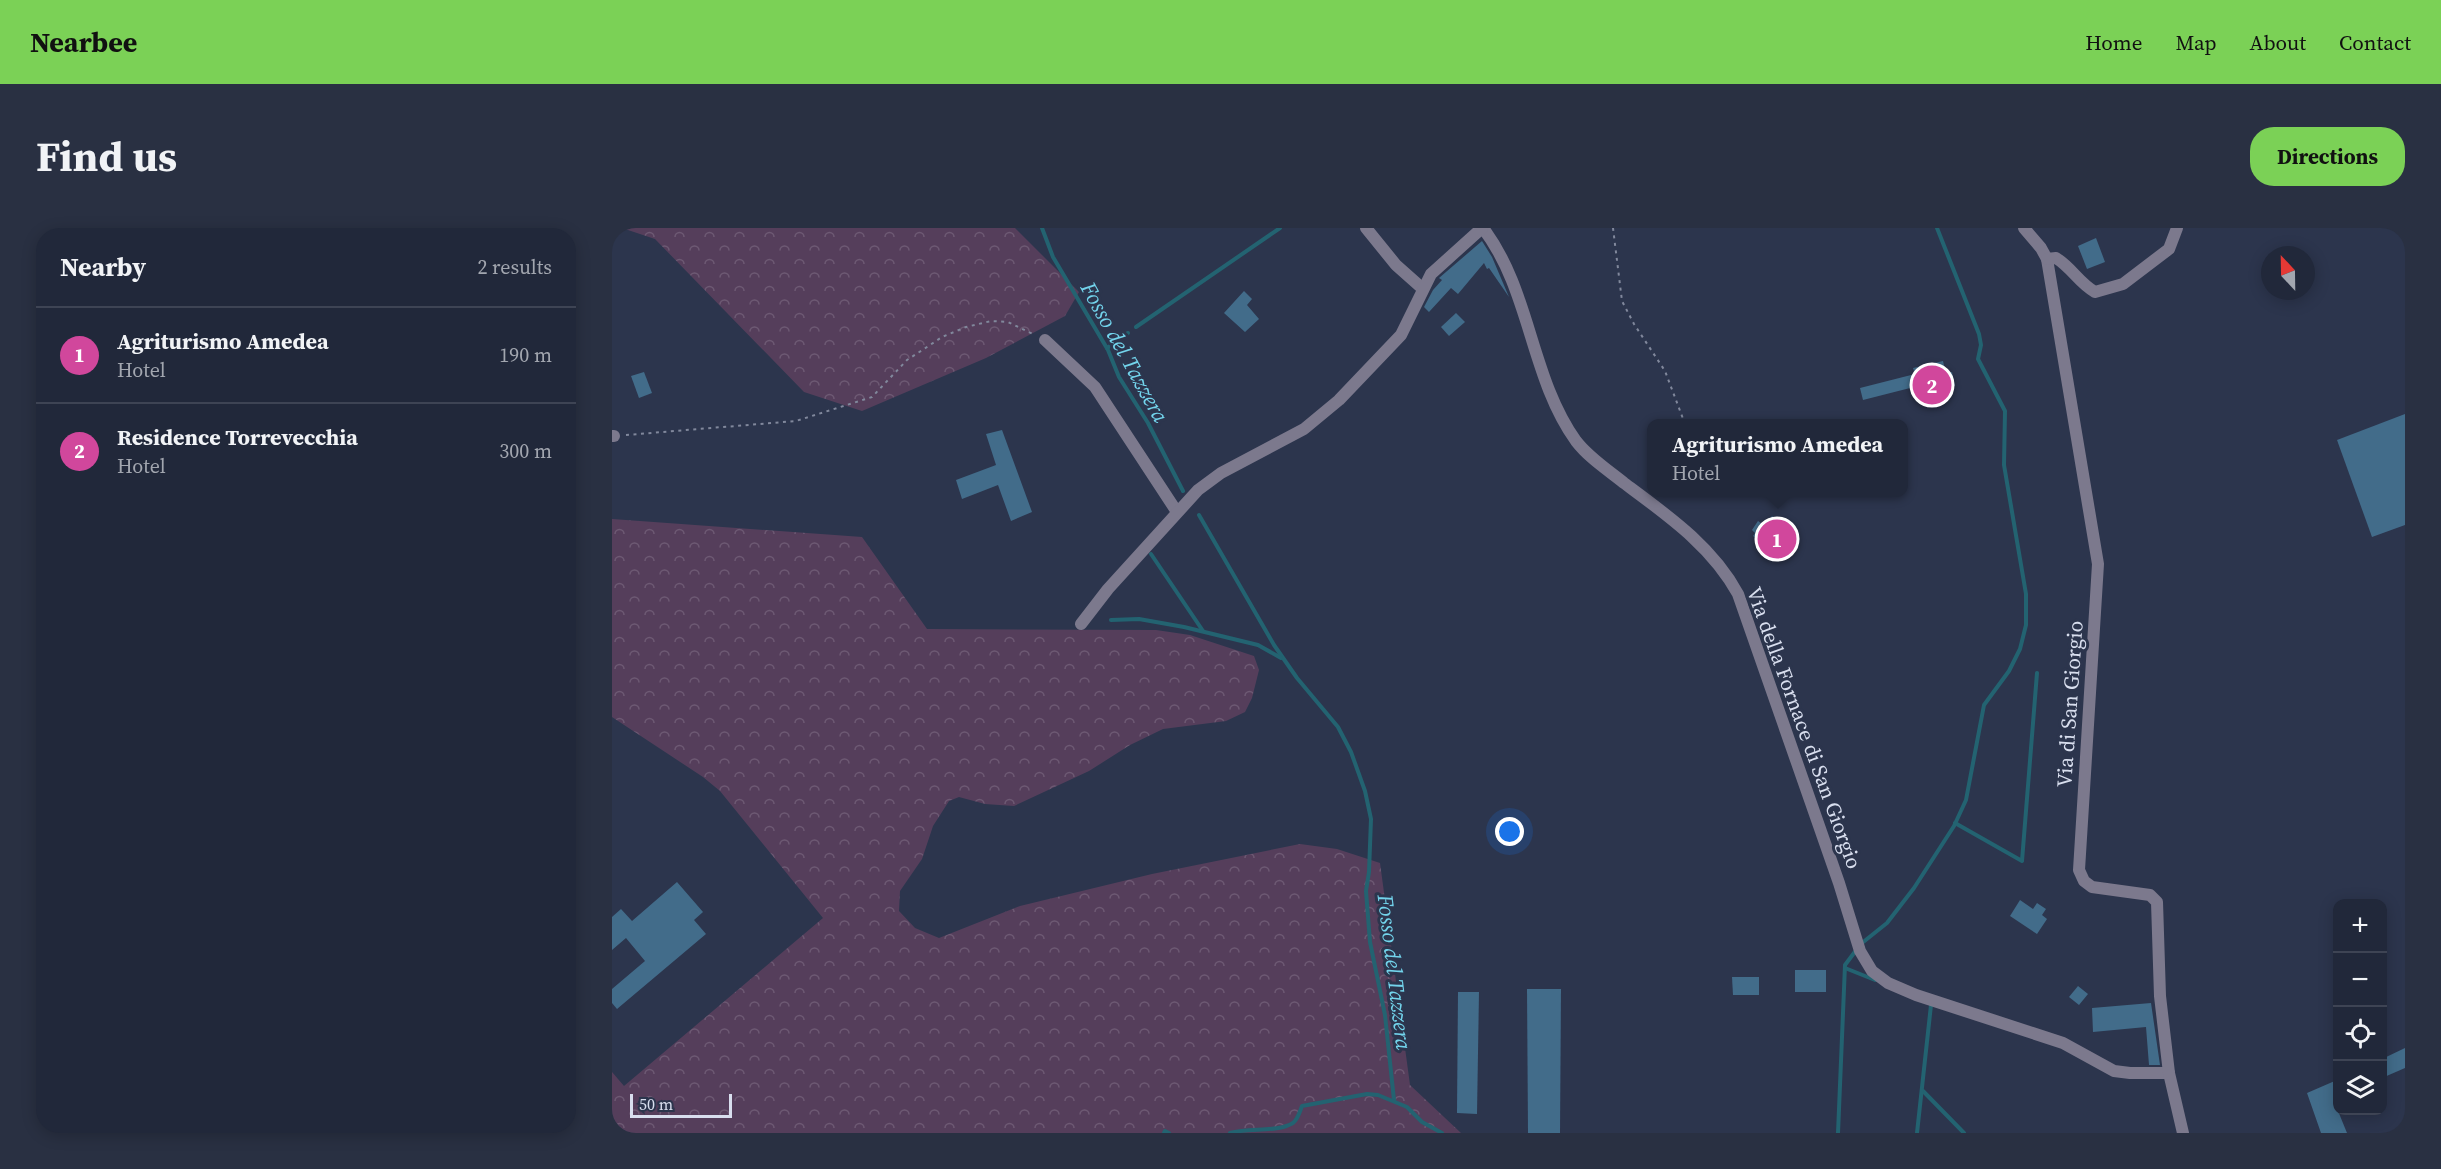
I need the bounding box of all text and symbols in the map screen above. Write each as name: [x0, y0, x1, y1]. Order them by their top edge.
text: Nearbee: [30, 23, 137, 61]
text: Home: [2085, 28, 2143, 57]
text: Map: [2176, 28, 2217, 57]
text: About: [2250, 28, 2306, 57]
text: Contact: [2339, 28, 2411, 57]
text: Find us: [36, 127, 177, 185]
button: Directions: [2250, 127, 2405, 186]
north arrow: [2261, 246, 2315, 300]
text: Nearby: [60, 249, 146, 285]
text: 2 results: [477, 253, 552, 281]
water label: Fosso del Tazzera: [1073, 275, 1176, 428]
text: Agriturismo Amedea: [117, 326, 329, 356]
text: 1: [74, 341, 85, 369]
text: 190 m: [499, 341, 552, 369]
text: Hotel: [117, 356, 166, 384]
pin: 2: [1912, 362, 1952, 408]
popup: [1647, 419, 1908, 497]
text: Residence Torrevecchia: [117, 422, 358, 452]
text: Agriturismo Amedea: [1672, 429, 1883, 459]
text: 2: [74, 437, 85, 465]
text: 300 m: [499, 437, 552, 465]
text: Hotel: [117, 452, 166, 480]
text: Hotel: [1672, 459, 1720, 487]
pin: 1: [1758, 516, 1796, 562]
street label: Via della Fornace di San Giorgio: [1740, 583, 1869, 873]
street label: Via di San Giorgio: [2049, 620, 2090, 788]
your location: [1495, 817, 1524, 846]
water label: Fosso del Tazzera: [1370, 891, 1419, 1052]
map controls: [2333, 899, 2387, 1115]
button: +: [2333, 899, 2387, 953]
button: −: [2333, 953, 2387, 1007]
button: locate: [2333, 1007, 2387, 1061]
button: layers: [2333, 1061, 2387, 1115]
scale bar: [630, 1091, 732, 1118]
text: 50 m: [639, 1093, 673, 1115]

